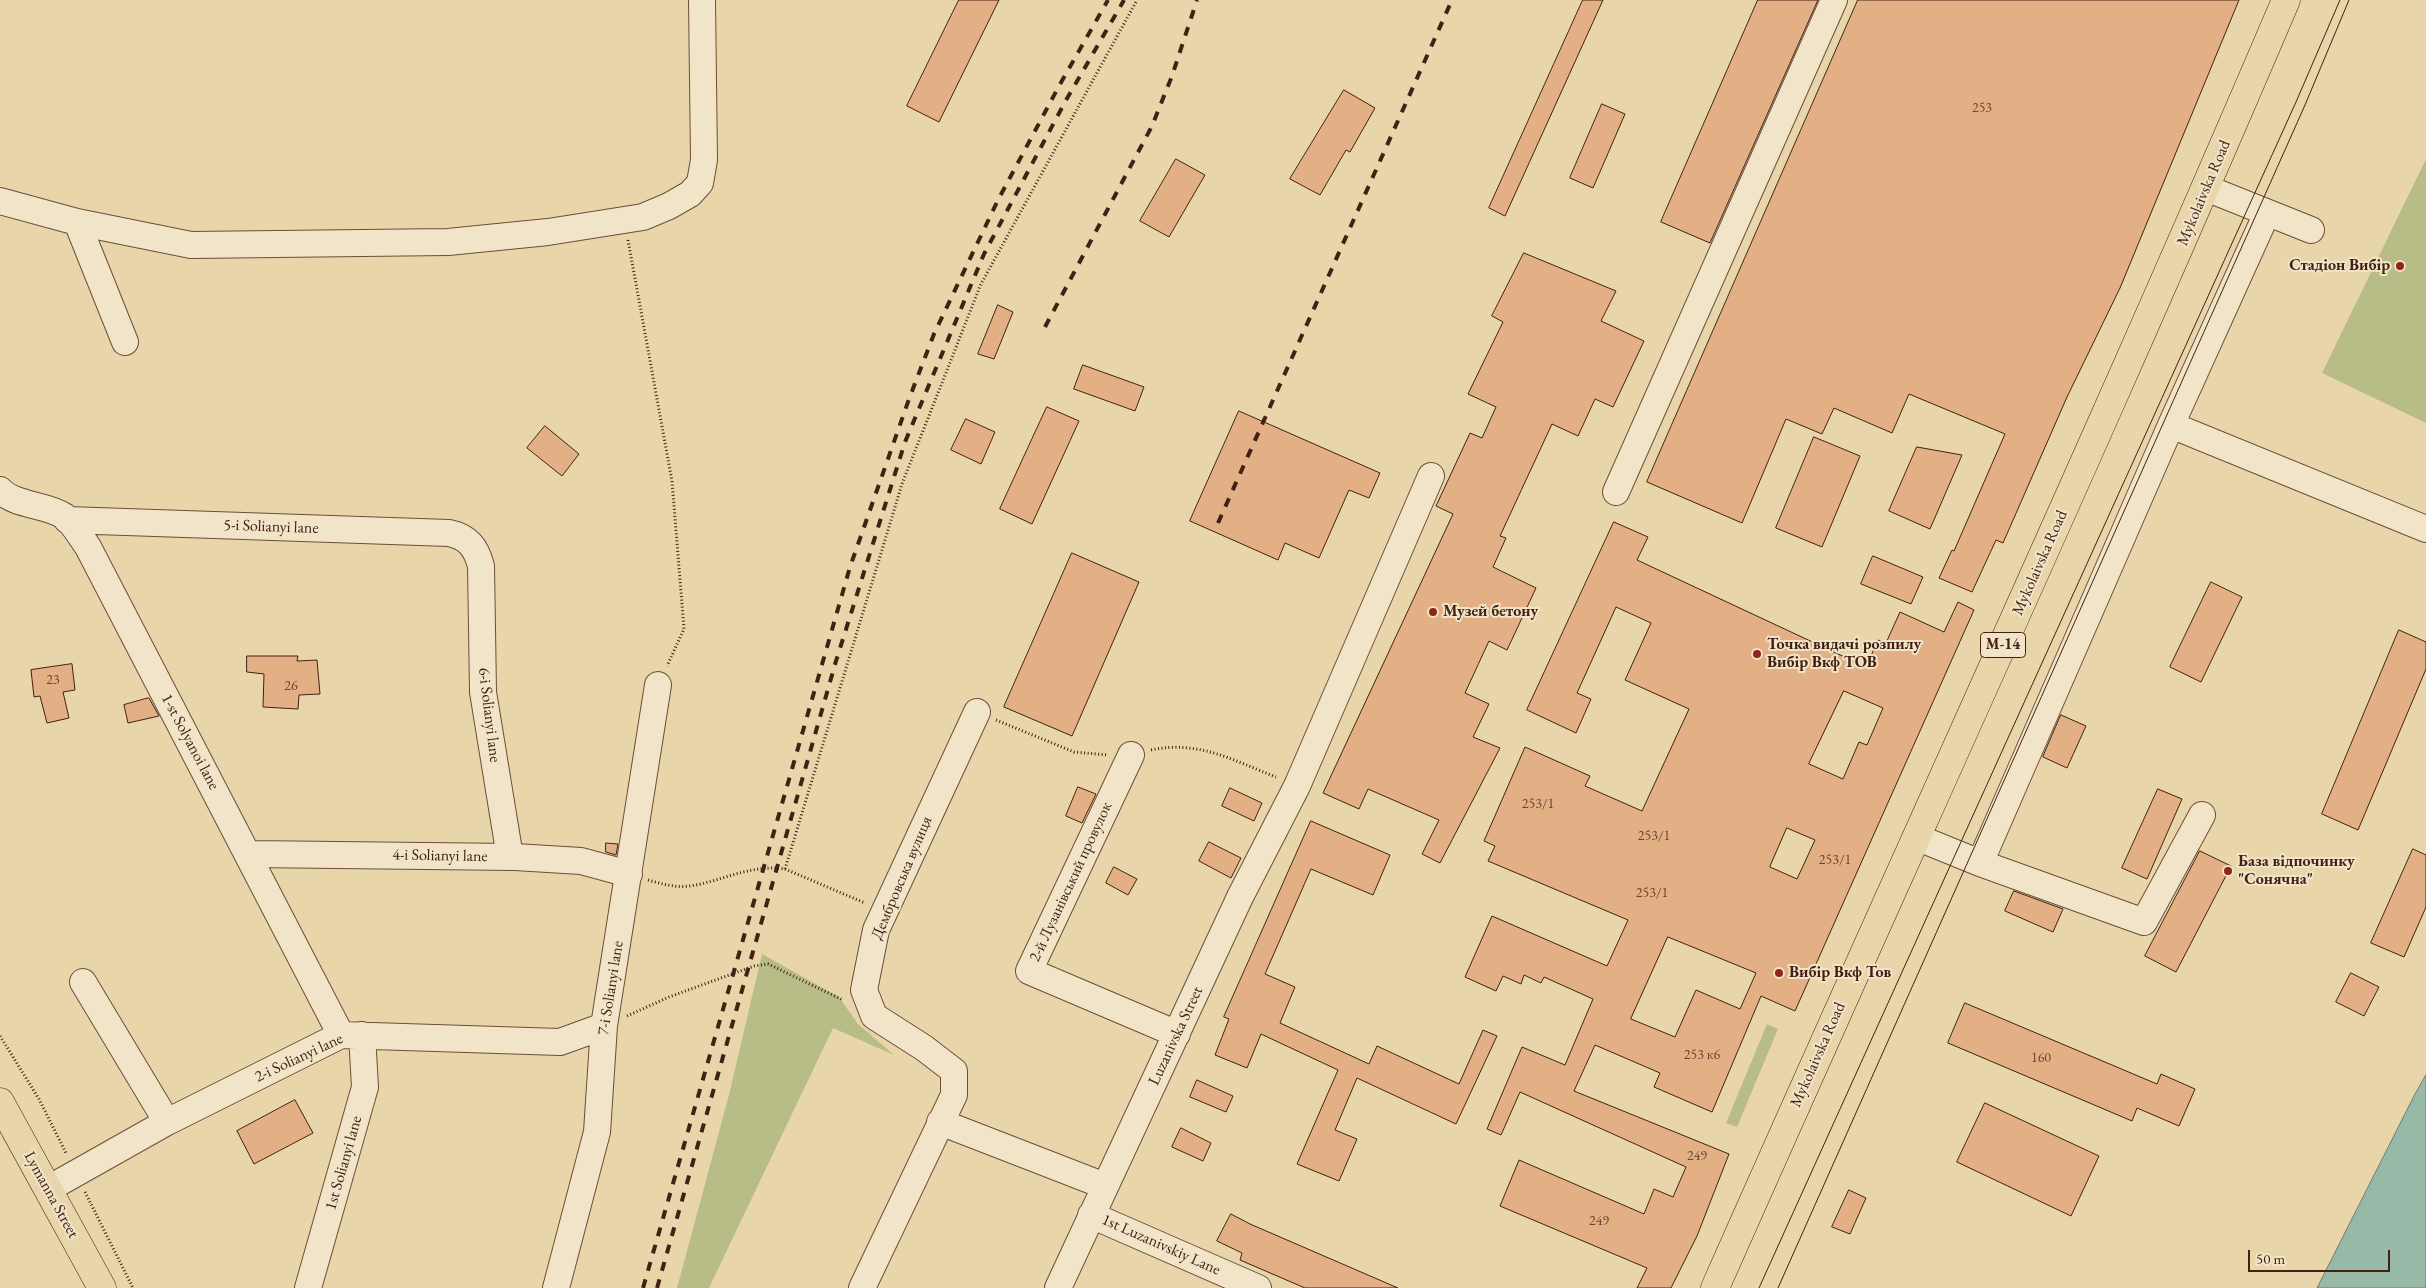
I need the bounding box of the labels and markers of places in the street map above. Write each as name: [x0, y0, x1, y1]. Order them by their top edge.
place label: Стадіон Вибір: [2289, 256, 2390, 276]
marker: Стадіон Вибір: [2394, 260, 2406, 272]
place label: Музей бетону: [1443, 602, 1538, 622]
marker: Музей бетону: [1427, 606, 1439, 618]
place label: Точка видачі розпилу Вибір Вкф ТОВ: [1767, 635, 1921, 673]
marker: Точка видачі розпилу Вибір Вкф ТОВ: [1751, 648, 1763, 660]
place label: База відпочинку "Сонячна": [2238, 852, 2355, 890]
marker: База відпочинку "Сонячна": [2222, 865, 2234, 877]
place label: Вибір Вкф Тов: [1789, 963, 1891, 983]
marker: Вибір Вкф Тов: [1773, 967, 1785, 979]

